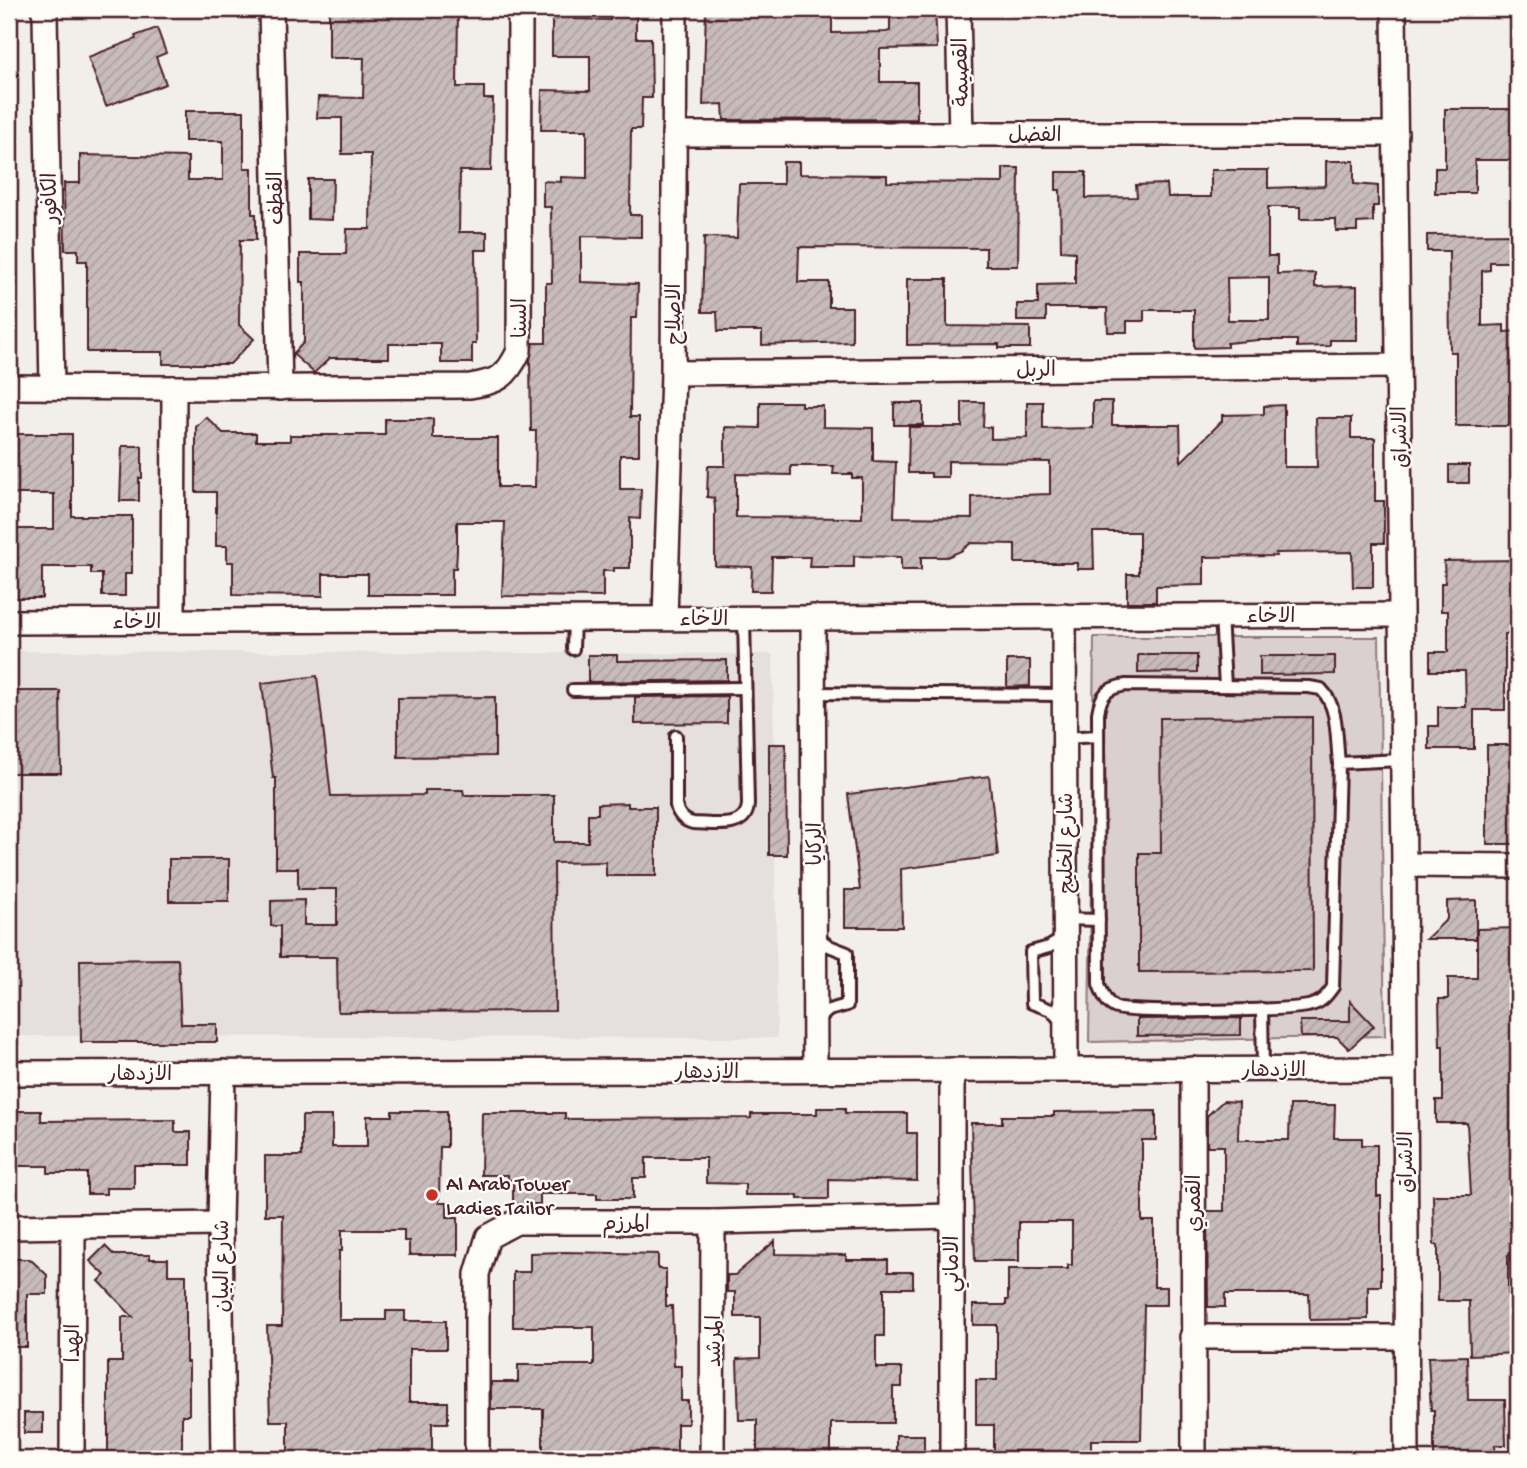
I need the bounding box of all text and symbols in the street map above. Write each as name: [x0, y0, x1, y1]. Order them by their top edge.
street label: القصيمة: [950, 37, 977, 107]
street label: الفضل: [1008, 124, 1062, 150]
street label: القطف: [266, 171, 291, 225]
street label: الكافور: [40, 172, 65, 225]
street label: الاصلاح: [664, 283, 689, 345]
street label: السنا: [510, 298, 535, 338]
street label: الربل: [1016, 359, 1056, 385]
street label: الاشراق: [1389, 406, 1416, 468]
street label: الاخاء: [1246, 606, 1296, 631]
street label: الاخاء: [679, 609, 729, 634]
street label: الاخاء: [112, 612, 162, 637]
street label: شارع الخليج: [1056, 792, 1081, 894]
street label: الركايا: [805, 822, 830, 866]
street label: الازدهار: [1241, 1060, 1306, 1085]
street label: الازدهار: [674, 1062, 739, 1087]
street label: الازدهار: [107, 1064, 172, 1089]
street label: الاشراق: [1396, 1131, 1421, 1193]
place label: Al Arab Tower Ladies Tailor: [446, 1174, 571, 1223]
street label: القمري: [1184, 1174, 1209, 1232]
marker: Al Arab Tower Ladies Tailor: [424, 1187, 440, 1203]
street label: المرزم: [602, 1213, 650, 1238]
street label: شارع البيان: [212, 1219, 237, 1313]
street label: الاماني: [942, 1236, 970, 1292]
street label: المرشد: [704, 1315, 729, 1367]
street label: الهدا: [63, 1324, 88, 1362]

